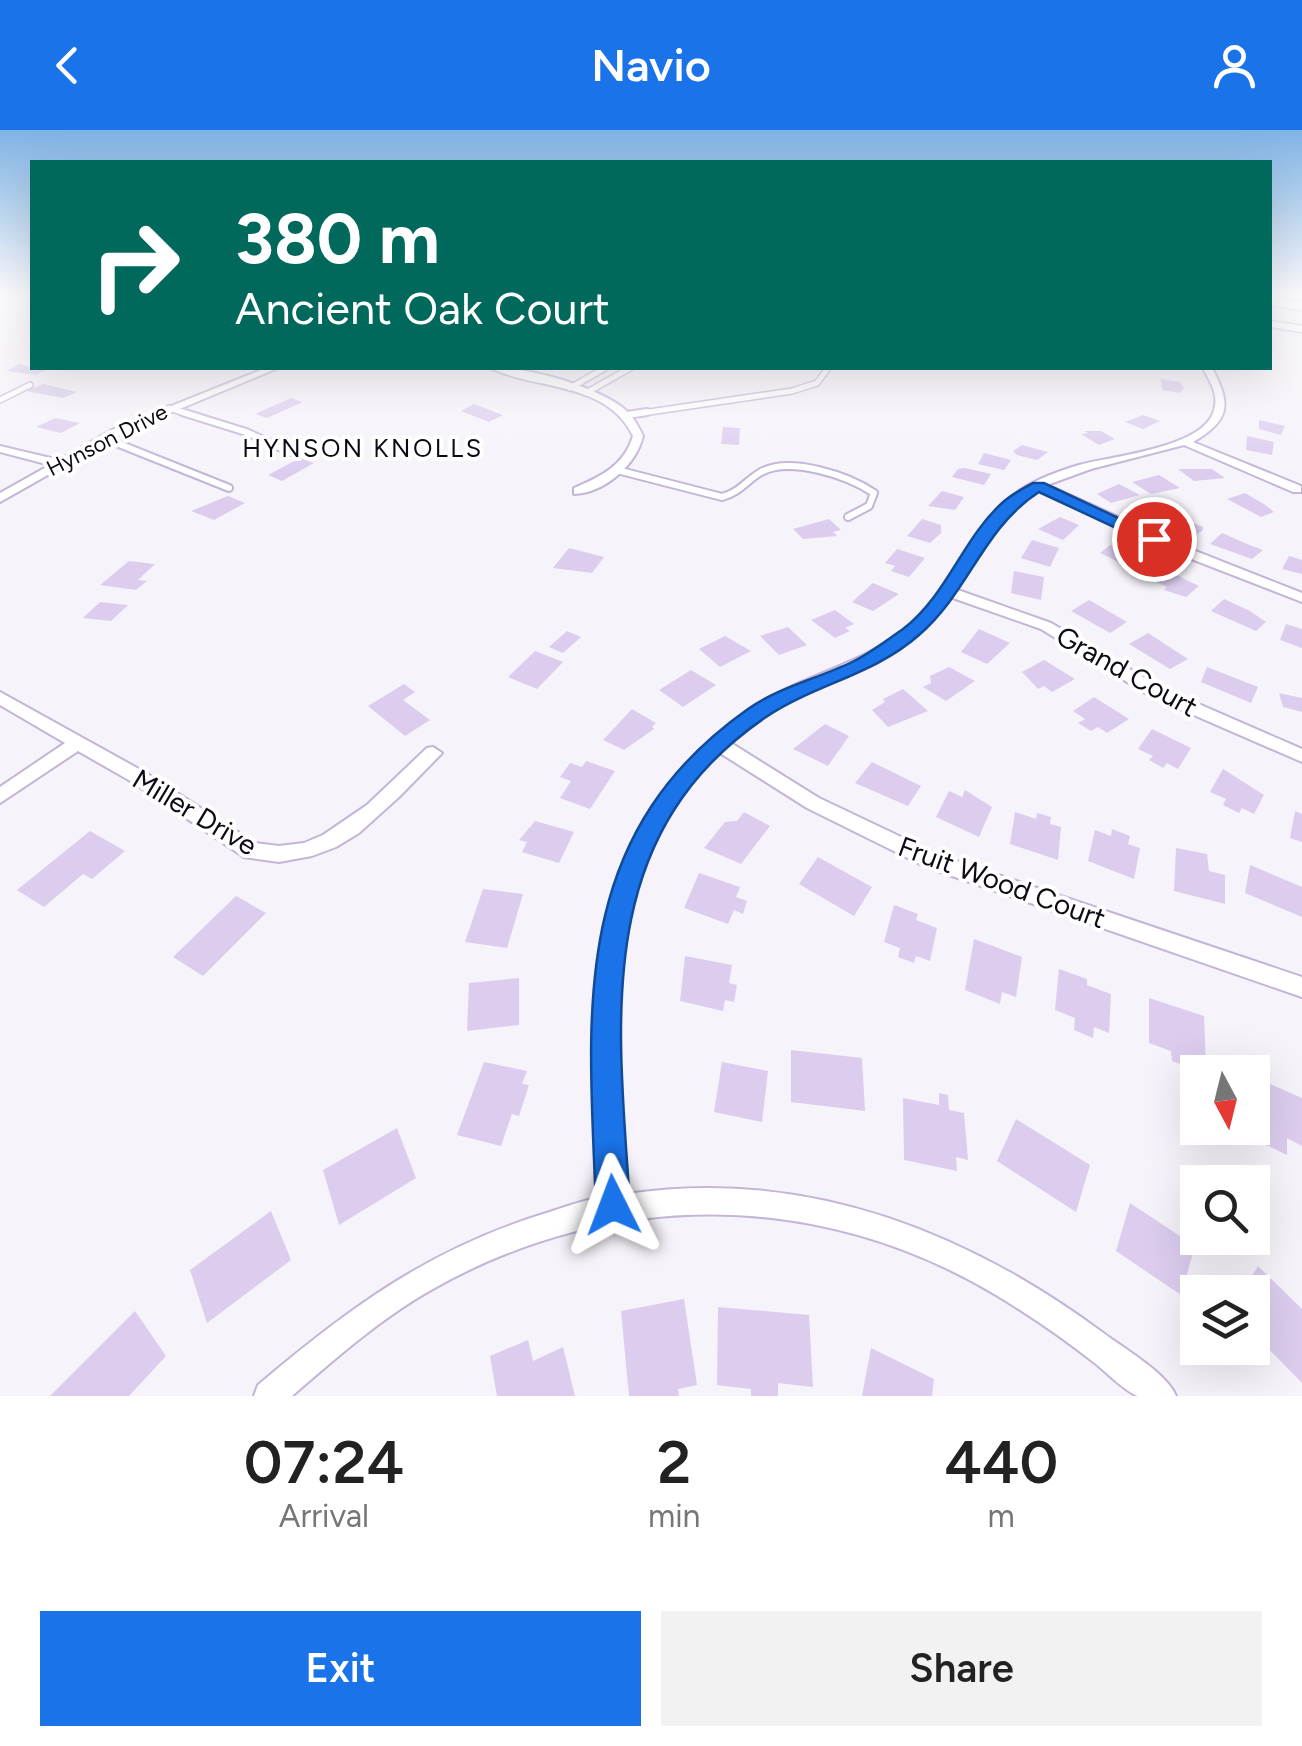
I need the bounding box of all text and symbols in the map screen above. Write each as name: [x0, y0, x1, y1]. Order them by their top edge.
icon: back: [40, 38, 95, 93]
text: Navio: [591, 38, 711, 92]
icon: person: [1207, 38, 1262, 93]
text: 380 m: [235, 196, 440, 281]
icon: right: [70, 200, 200, 330]
text: Ancient Oak Court: [235, 281, 610, 335]
street label: Hynson Drive: [42, 398, 172, 482]
district label: HYNSON KNOLLS: [242, 433, 484, 463]
pin: [1112, 497, 1197, 582]
icon: arrive: [1127, 512, 1182, 567]
street label: Grand Court: [1051, 618, 1203, 724]
street label: Miller Drive: [127, 762, 263, 862]
street label: Fruit Wood Court: [894, 829, 1110, 935]
north arrow: [1180, 1055, 1270, 1145]
map controls: [1180, 1055, 1270, 1365]
position arrow: [561, 1153, 665, 1257]
button: search: [1180, 1165, 1270, 1255]
button: layers: [1180, 1275, 1270, 1365]
text: 07:24: [244, 1426, 404, 1498]
text: 2: [657, 1426, 691, 1498]
text: 440: [944, 1426, 1058, 1498]
text: Arrival: [279, 1497, 369, 1535]
text: min: [648, 1497, 700, 1535]
text: m: [988, 1497, 1015, 1535]
button: Exit: [40, 1611, 641, 1726]
button: Share: [661, 1611, 1262, 1726]

